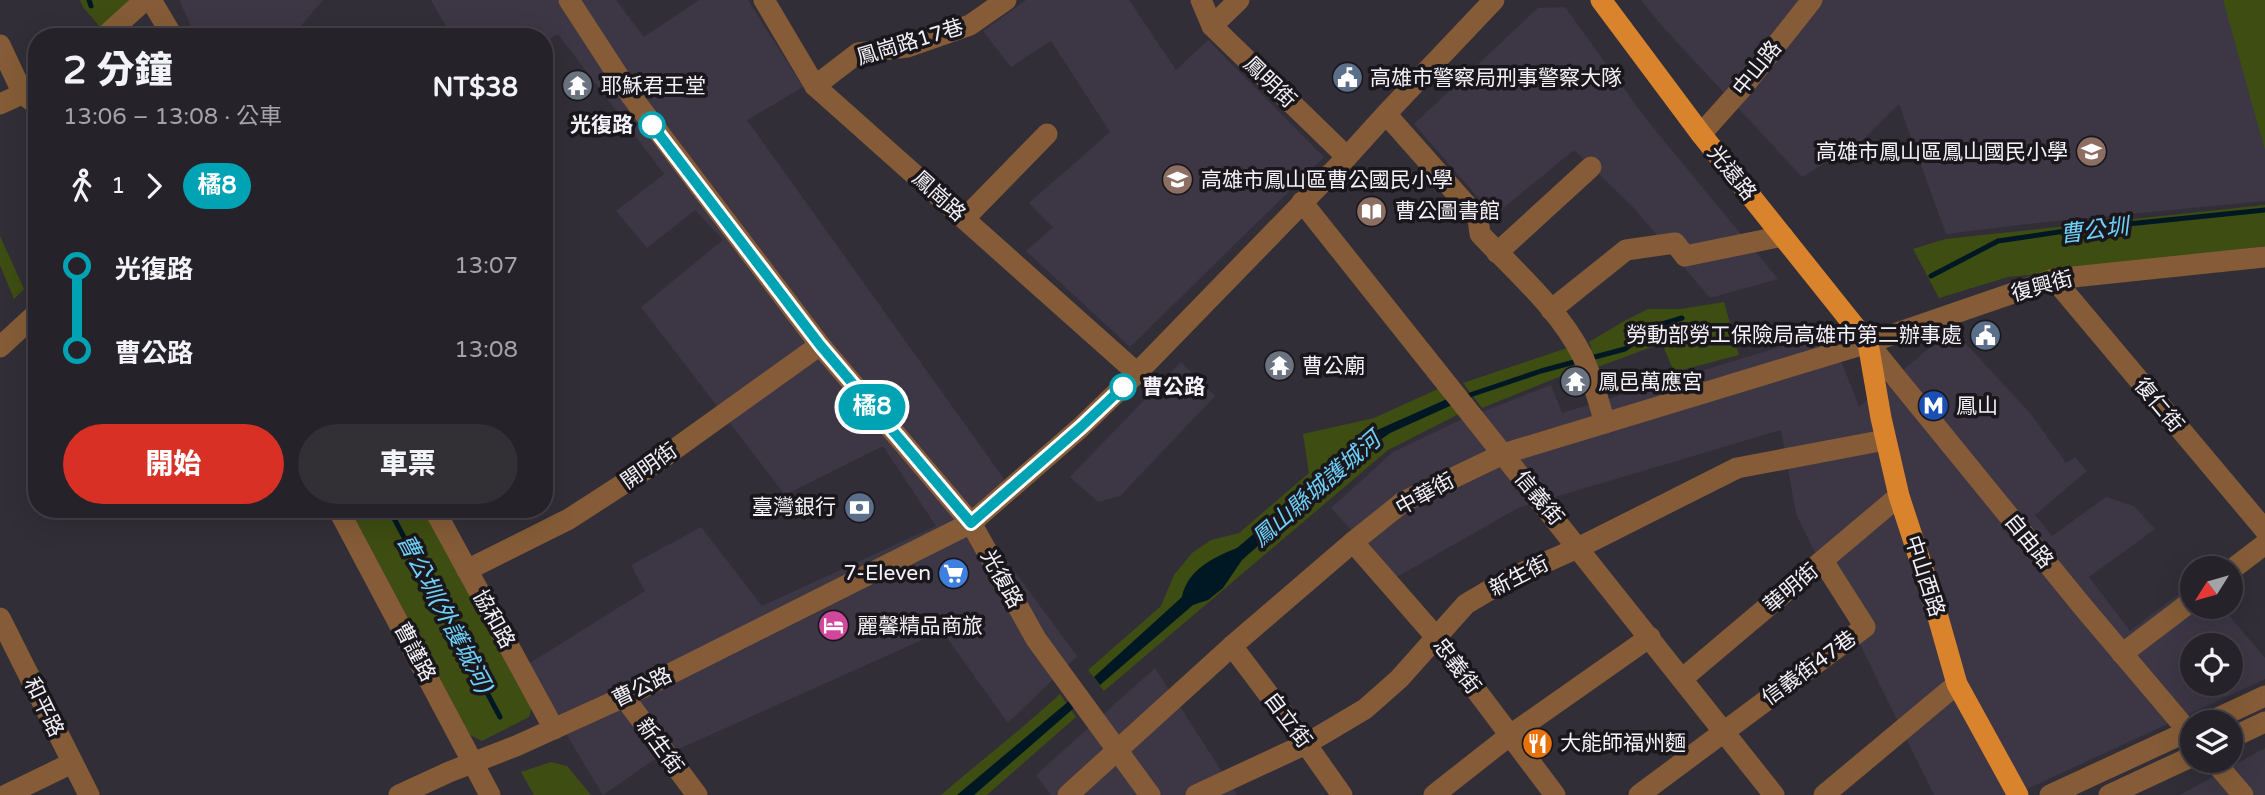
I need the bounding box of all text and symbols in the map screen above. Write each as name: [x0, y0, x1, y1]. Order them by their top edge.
street label: 鳳崗路17巷: [854, 14, 967, 71]
street label: 中山路: [1728, 36, 1787, 101]
text: 2 分鐘: [63, 48, 173, 94]
street label: 鳳明街: [1238, 51, 1301, 113]
public building icon: 高雄市警察局刑事警察大隊: [1330, 61, 1364, 95]
place label: 高雄市警察局刑事警察大隊: [1370, 66, 1622, 91]
temple icon: 耶穌君王堂: [561, 69, 595, 103]
text: NT$38: [433, 72, 518, 103]
place label: 耶穌君王堂: [601, 74, 706, 99]
text: 13:06 – 13:08 · 公車: [63, 103, 282, 131]
marker: 光復路: [639, 112, 665, 138]
place label: 光復路: [570, 113, 633, 138]
school or university icon: 高雄市鳳山區鳳山國民小學: [2074, 135, 2108, 169]
place label: 高雄市鳳山區鳳山國民小學: [1816, 140, 2068, 165]
street label: 光遠路: [1702, 141, 1761, 206]
school or university icon: 高雄市鳳山區曹公國民小學: [1161, 163, 1195, 197]
street label: 鳳崗路: [907, 166, 970, 227]
icon: walk: [63, 167, 101, 205]
icon: forward: [135, 167, 173, 205]
place label: 高雄市鳳山區曹公國民小學: [1201, 168, 1453, 193]
text: 橘8: [197, 171, 237, 200]
text: 1: [111, 172, 125, 200]
library icon: 曹公圖書館: [1355, 194, 1389, 228]
place label: 曹公圖書館: [1395, 199, 1500, 224]
water label: 曹公圳: [2058, 213, 2133, 249]
text: 13:07: [454, 252, 518, 280]
text: 光復路: [115, 254, 193, 285]
street label: 復興街: [2008, 266, 2076, 307]
public building icon: 勞動部勞工保險局高雄市第二辦事處: [1968, 318, 2002, 352]
place label: 勞動部勞工保險局高雄市第二辦事處: [1626, 323, 1962, 348]
text: 13:08: [454, 336, 518, 364]
text: 曹公路: [115, 338, 193, 369]
temple icon: 曹公廟: [1262, 349, 1296, 383]
place label: 曹公廟: [1302, 354, 1365, 379]
temple icon: 鳳邑萬應宮: [1558, 365, 1592, 399]
place label: 鳳邑萬應宮: [1598, 370, 1703, 395]
street label: 復仁街: [2129, 373, 2188, 437]
marker: 曹公路: [1110, 374, 1136, 400]
place label: 曹公路: [1142, 375, 1205, 400]
line badge: 橘8: [840, 384, 903, 430]
metro station icon: 鳳山: [1916, 389, 1950, 423]
text: 橘8: [852, 392, 892, 421]
place label: 鳳山: [1956, 394, 1998, 419]
button: 開始: [63, 424, 284, 504]
button: 車票: [298, 424, 518, 504]
water label: 鳳山縣城護城河: [1247, 424, 1390, 553]
street label: 開明街: [616, 438, 682, 495]
street label: 信義街: [1509, 466, 1568, 530]
street label: 中華街: [1392, 468, 1459, 521]
bank icon: 臺灣銀行: [842, 490, 876, 524]
place label: 臺灣銀行: [752, 495, 836, 520]
street label: 自由路: [1999, 509, 2058, 574]
water label: 曹公圳(外護城河): [391, 529, 498, 699]
street label: 中山西路: [1900, 532, 1949, 620]
street label: 光復路: [975, 546, 1028, 613]
street label: 新生街: [1485, 551, 1553, 602]
supermarket icon: 7-Eleven: [937, 556, 971, 590]
north arrow: [2180, 556, 2244, 620]
map controls: [2180, 556, 2243, 773]
street label: 華明街: [1759, 559, 1823, 618]
place label: 7-Eleven: [844, 561, 931, 586]
street label: 協和路: [467, 586, 520, 653]
hotel icon: 麗馨精品商旅: [817, 609, 851, 643]
place label: 麗馨精品商旅: [857, 614, 983, 639]
street label: 曹謹路: [389, 619, 440, 686]
street label: 信義街47巷: [1757, 626, 1861, 711]
button: locate: [2180, 633, 2243, 696]
street label: 忠義街: [1428, 634, 1486, 699]
street label: 曹公路: [608, 662, 676, 712]
street label: 和平路: [19, 673, 69, 741]
street label: 自立街: [1259, 688, 1317, 753]
button: layers: [2180, 710, 2243, 773]
street label: 新生街: [631, 713, 688, 779]
restaurant icon: 大能師福州麵: [1520, 726, 1554, 760]
place label: 大能師福州麵: [1560, 731, 1686, 756]

